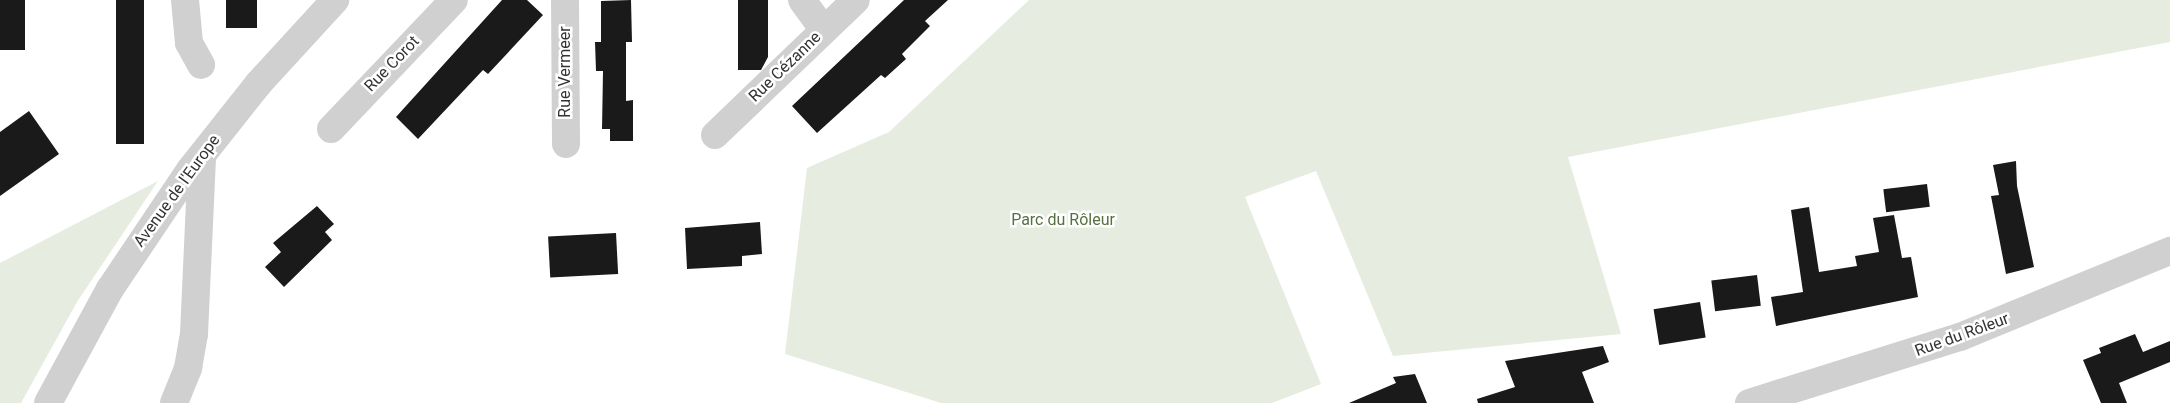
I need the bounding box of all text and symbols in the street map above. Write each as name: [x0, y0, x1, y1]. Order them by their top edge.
street label: Rue Vermeer: [555, 26, 575, 118]
street label: Rue Cézanne: [745, 28, 825, 106]
street label: Rue Corot: [361, 32, 423, 96]
street label: Avenue de l'Europe: [130, 131, 224, 251]
park label: Parc du Rôleur: [1011, 210, 1115, 230]
street label: Rue du Rôleur: [1912, 309, 2012, 361]

